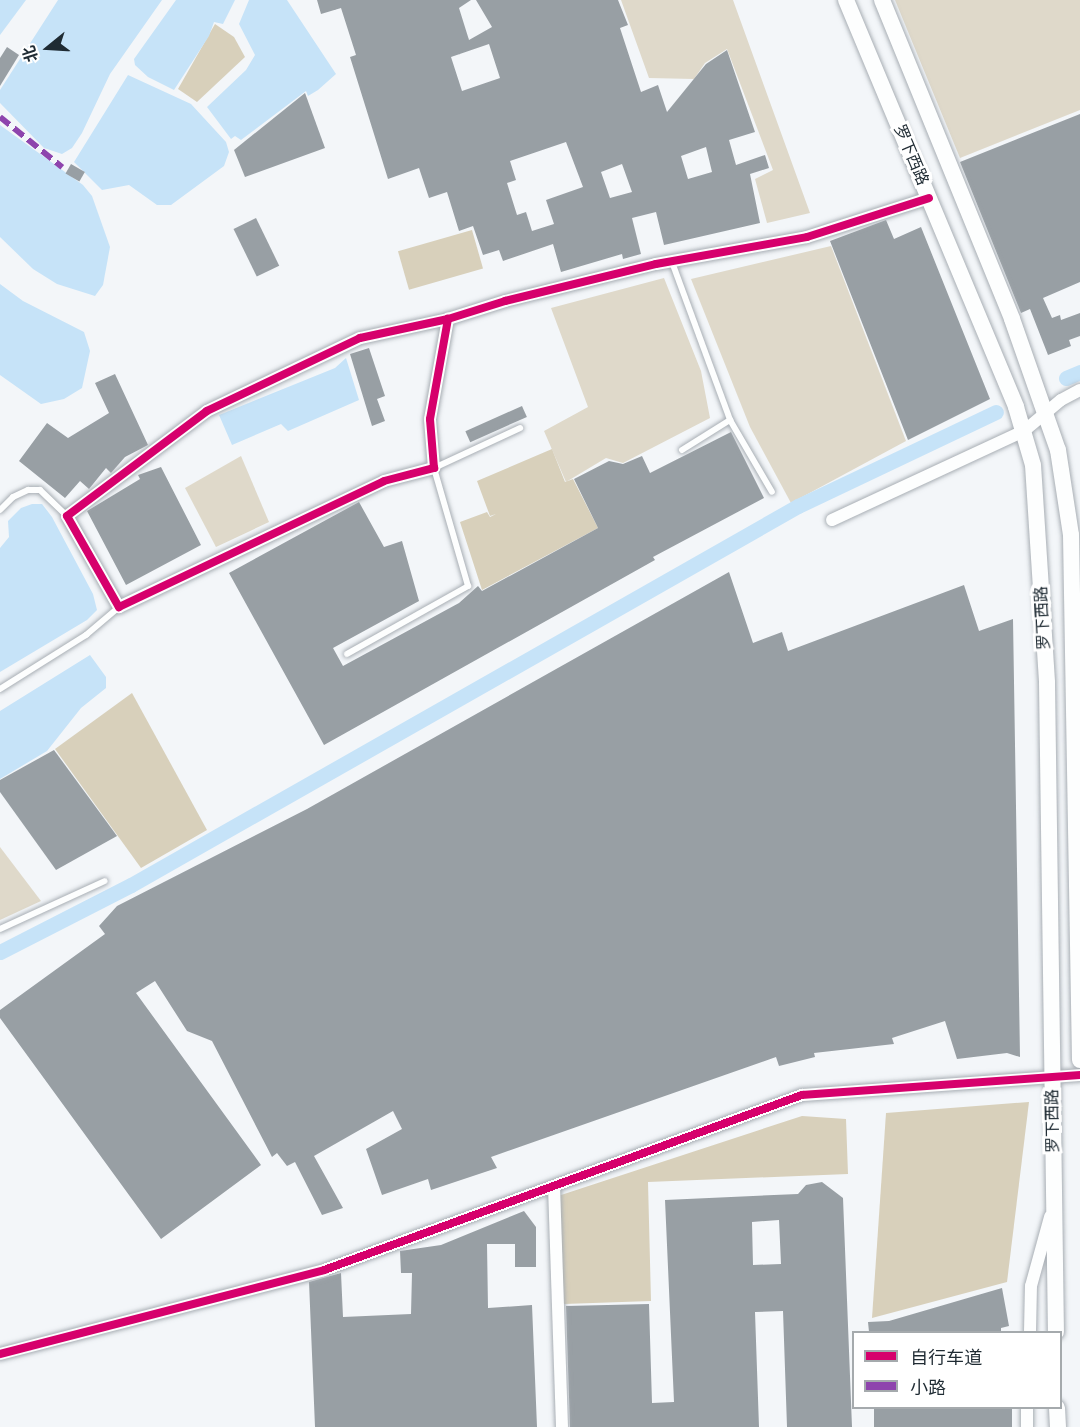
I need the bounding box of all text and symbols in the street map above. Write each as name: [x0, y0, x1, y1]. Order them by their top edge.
north arrow: [18, 18, 78, 78]
text: 北: [19, 43, 42, 64]
street label: 罗下西路: [890, 122, 932, 188]
street label: 罗下西路: [1032, 586, 1054, 650]
street label: 罗下西路: [1043, 1089, 1063, 1153]
legend: [852, 1331, 1062, 1409]
text: 自行车道: [910, 1347, 982, 1368]
text: 小路: [910, 1377, 946, 1398]

